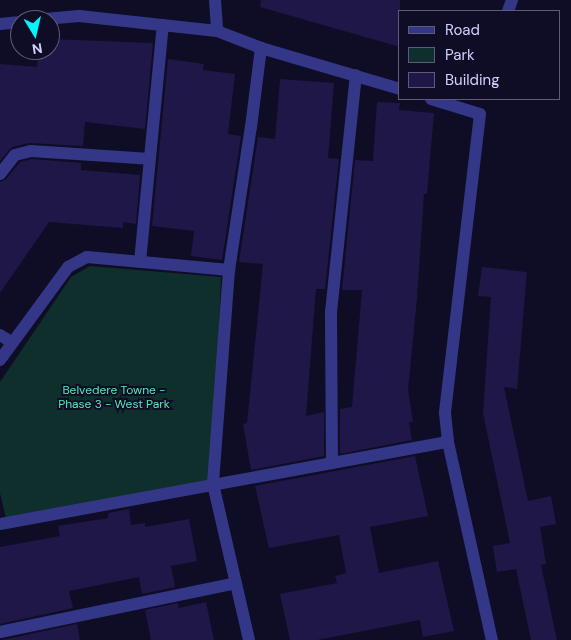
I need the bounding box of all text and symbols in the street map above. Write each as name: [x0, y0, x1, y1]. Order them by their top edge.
north arrow: [10, 10, 60, 60]
legend: [398, 10, 561, 100]
text: Road: [445, 20, 480, 40]
text: N: [31, 39, 44, 59]
text: Park: [445, 45, 475, 65]
text: Building: [445, 70, 500, 90]
park label: Belvedere Towne - Phase 3 - West Park: [58, 384, 170, 412]

